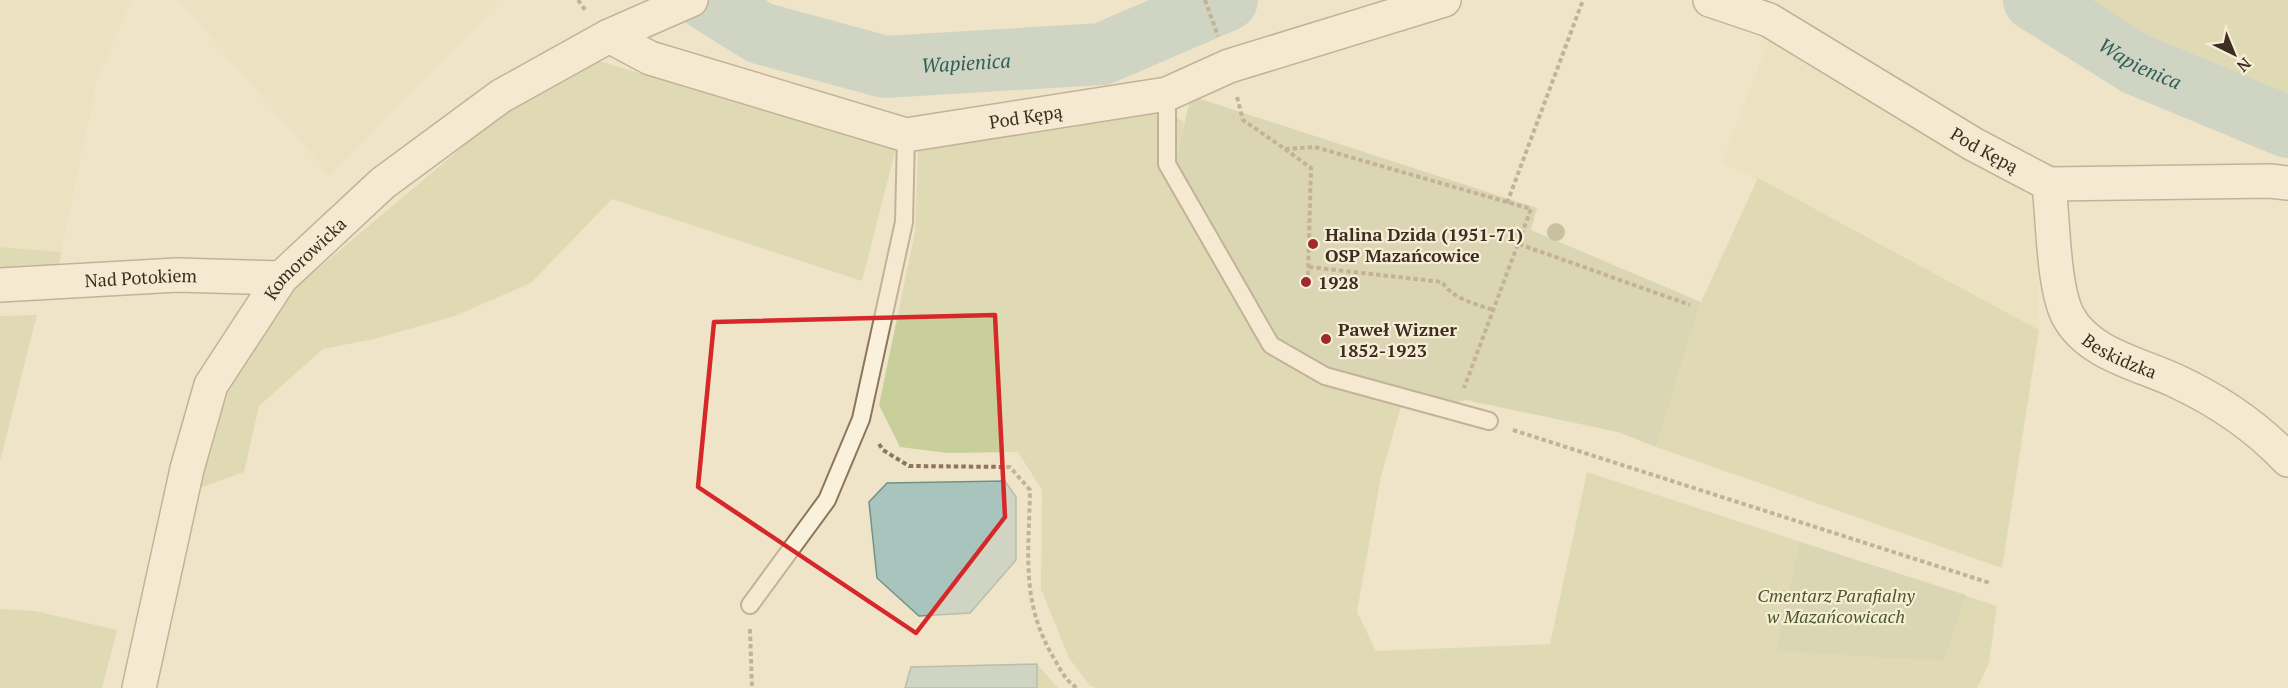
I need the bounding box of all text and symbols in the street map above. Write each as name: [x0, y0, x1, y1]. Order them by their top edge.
north arrow: [2204, 24, 2264, 84]
water label: Wapienica: [2094, 31, 2186, 95]
water label: Wapienica: [920, 46, 1011, 78]
text: N: [2232, 53, 2256, 77]
street label: Pod Kępą: [987, 99, 1064, 134]
street label: Pod Kępą: [1946, 121, 2023, 178]
street label: Komorowicka: [258, 211, 351, 304]
place label: Halina Dzida (1951-71) OSP Mazańcowice: [1325, 222, 1523, 267]
marker: Halina Dzida (1951-71) OSP Mazańcowice: [1306, 237, 1320, 251]
street label: Nad Potokiem: [84, 263, 198, 292]
place label: 1928: [1318, 270, 1359, 294]
marker: 1928: [1299, 275, 1313, 289]
place label: Paweł Wizner 1852-1923: [1338, 317, 1457, 362]
street label: Beskidzka: [2077, 328, 2160, 384]
marker: Paweł Wizner 1852-1923: [1319, 332, 1333, 346]
park label: Cmentarz Parafialny w Mazańcowicach: [1757, 583, 1916, 628]

